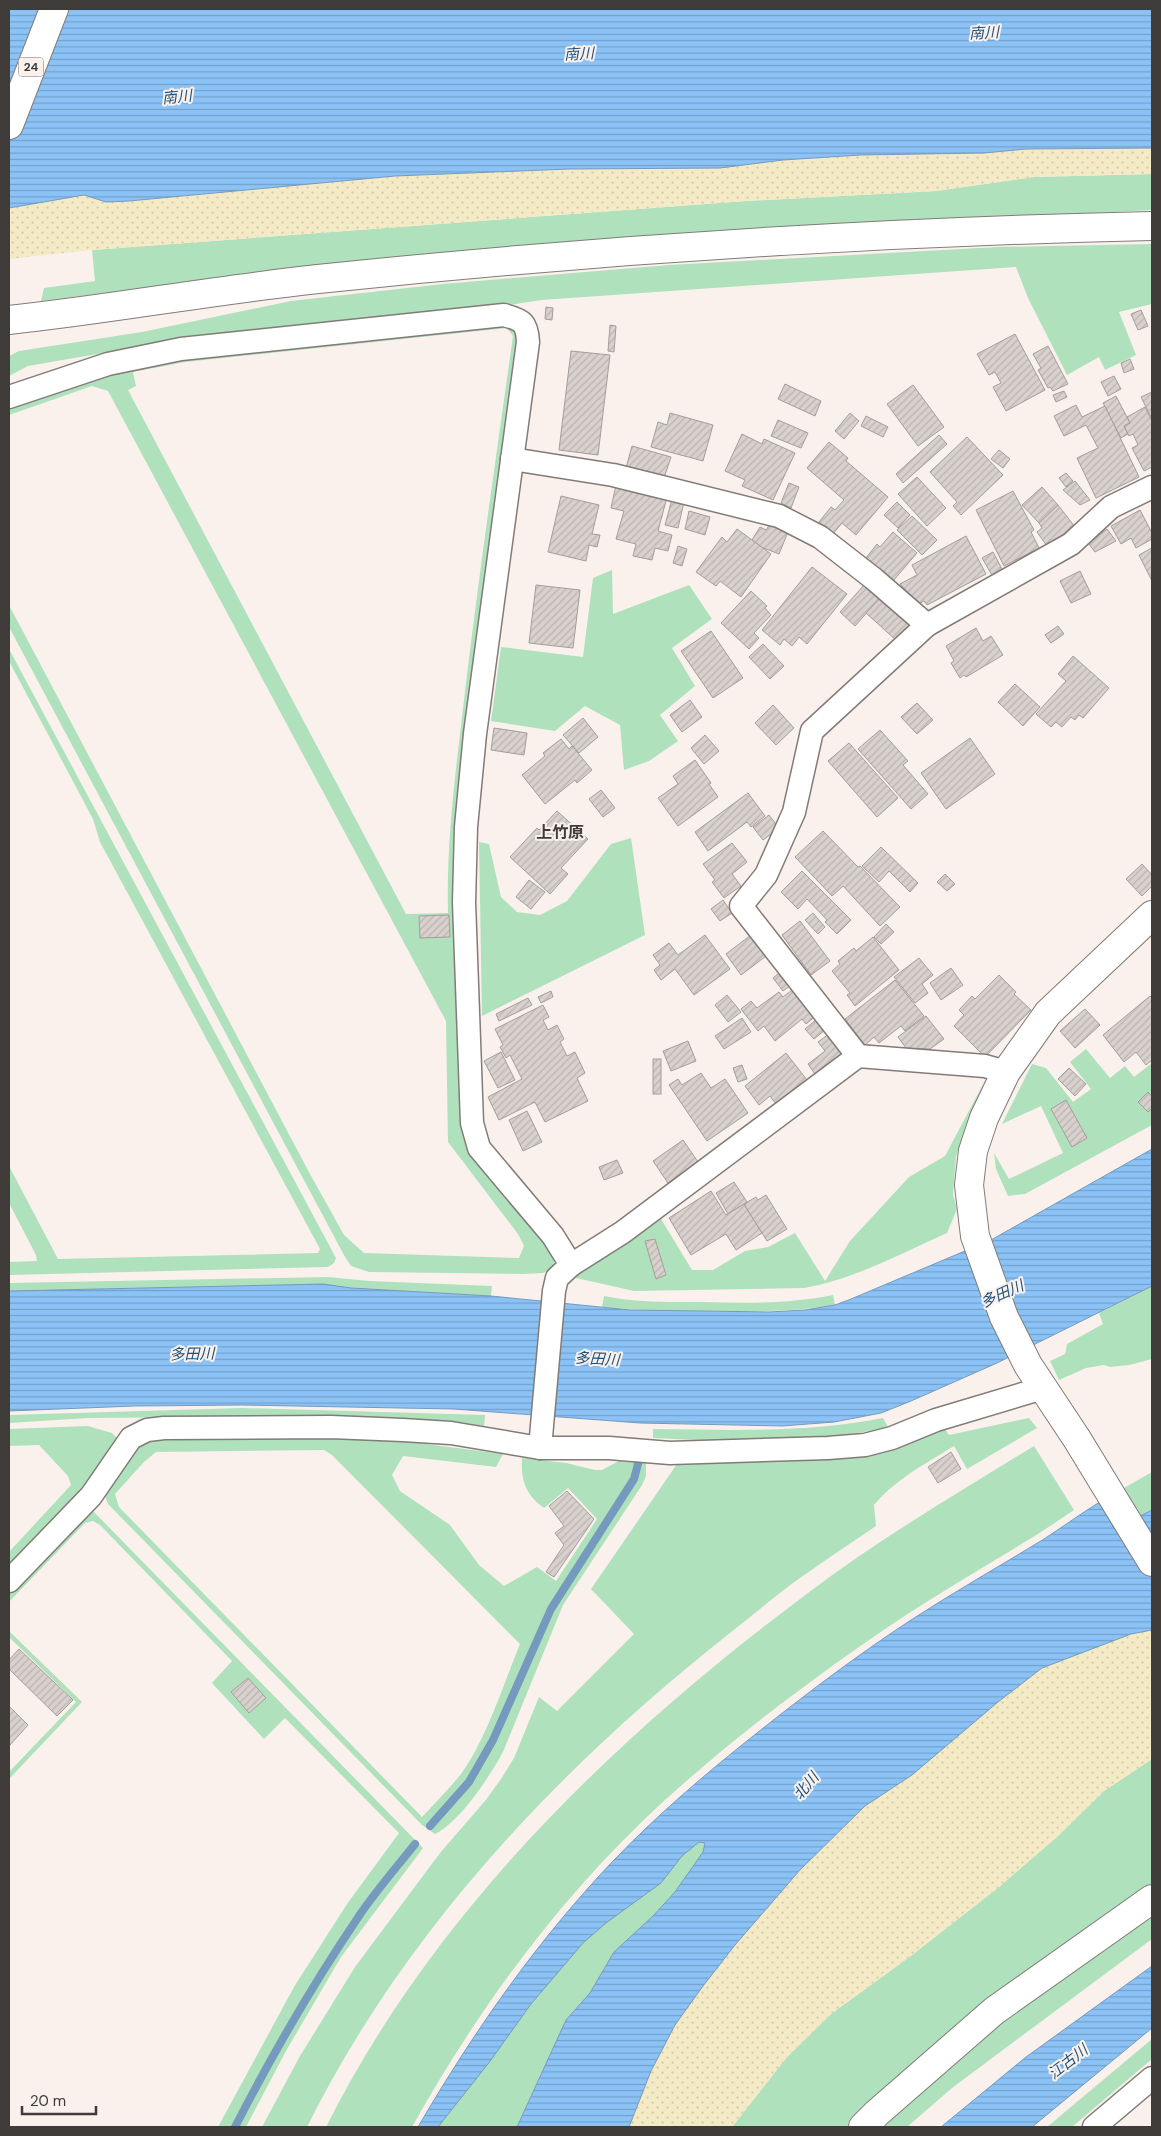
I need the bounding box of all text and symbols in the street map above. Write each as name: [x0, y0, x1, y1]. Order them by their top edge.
water label: 南川: [968, 22, 1001, 44]
water label: 南川: [563, 43, 596, 65]
road number: 24: [18, 58, 44, 76]
water label: 南川: [161, 85, 195, 109]
district label: 上竹原: [536, 822, 584, 843]
water label: 多田川: [977, 1275, 1028, 1312]
water label: 多田川: [169, 1344, 217, 1364]
water label: 多田川: [574, 1348, 622, 1370]
water label: 北川: [789, 1767, 825, 1804]
water label: 江古川: [1044, 2039, 1093, 2084]
scale bar: [22, 2084, 96, 2116]
text: 20 m: [30, 2091, 66, 2111]

